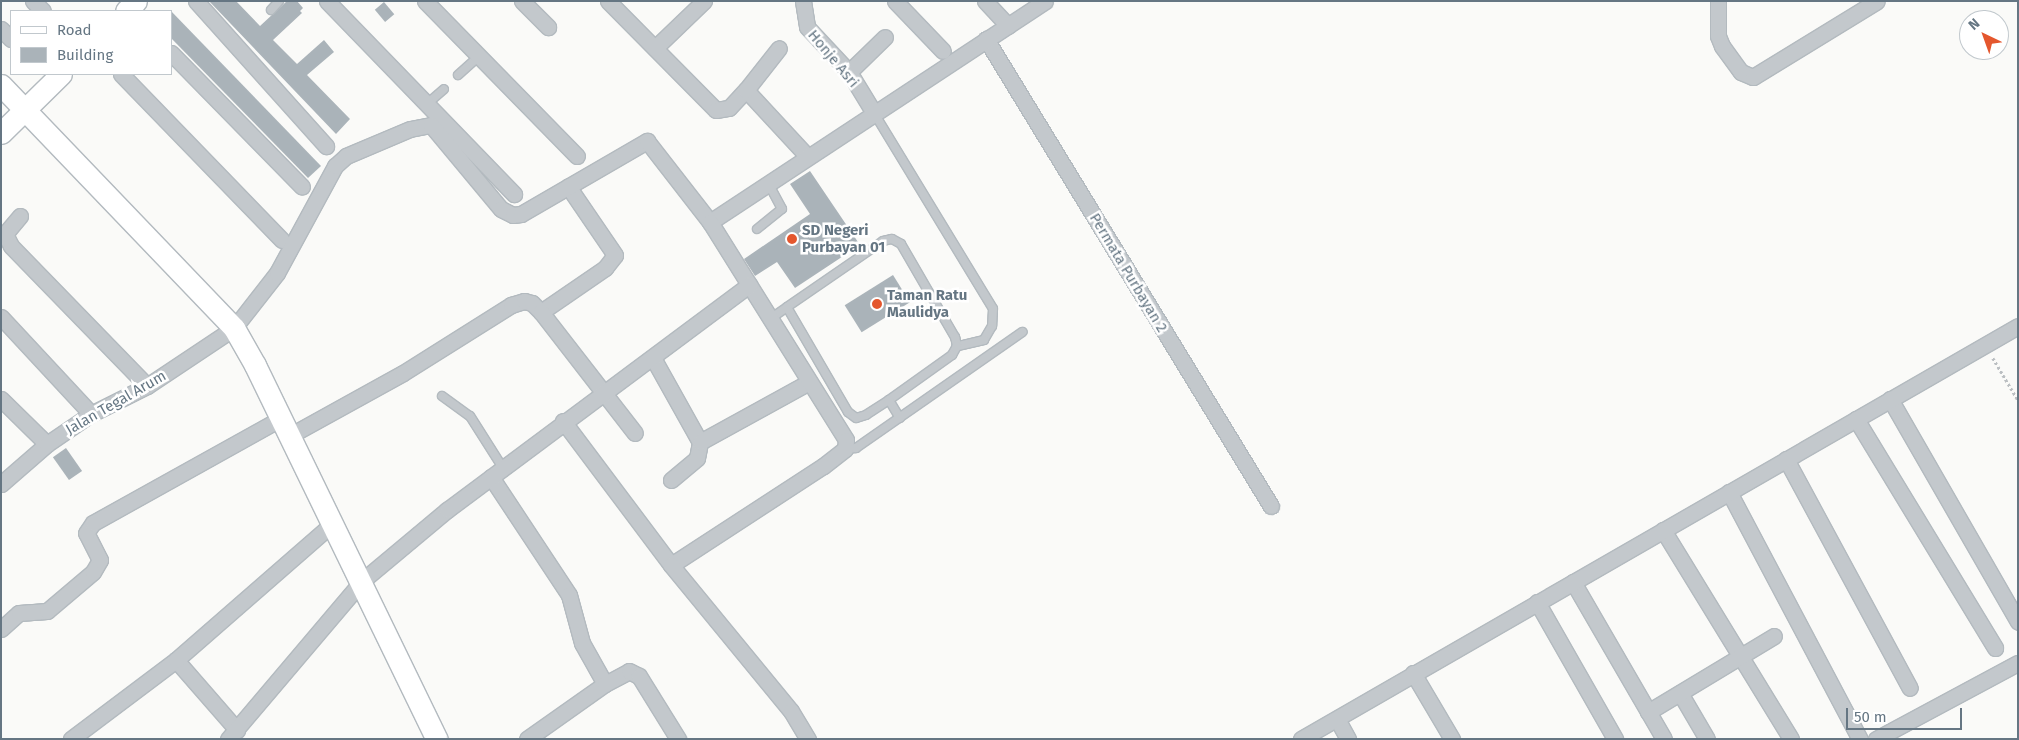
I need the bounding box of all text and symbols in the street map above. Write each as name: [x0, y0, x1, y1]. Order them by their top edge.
legend: [10, 10, 172, 75]
north arrow: [1959, 10, 2009, 60]
text: N: [1965, 15, 1983, 34]
text: Road: [57, 21, 92, 39]
street label: Honje Asri: [804, 27, 862, 91]
text: Building: [57, 46, 113, 64]
street label: Permata Purbayan 2: [1085, 210, 1171, 336]
place label: SD Negeri Purbayan 01: [802, 221, 885, 256]
marker: SD Negeri Purbayan 01: [786, 233, 798, 245]
place label: Taman Ratu Maulidya: [887, 286, 967, 321]
marker: Taman Ratu Maulidya: [871, 298, 883, 310]
street label: Jalan Tegal Arum: [63, 367, 169, 439]
scale bar: [1849, 698, 1965, 730]
text: 50 m: [1854, 708, 1887, 726]

